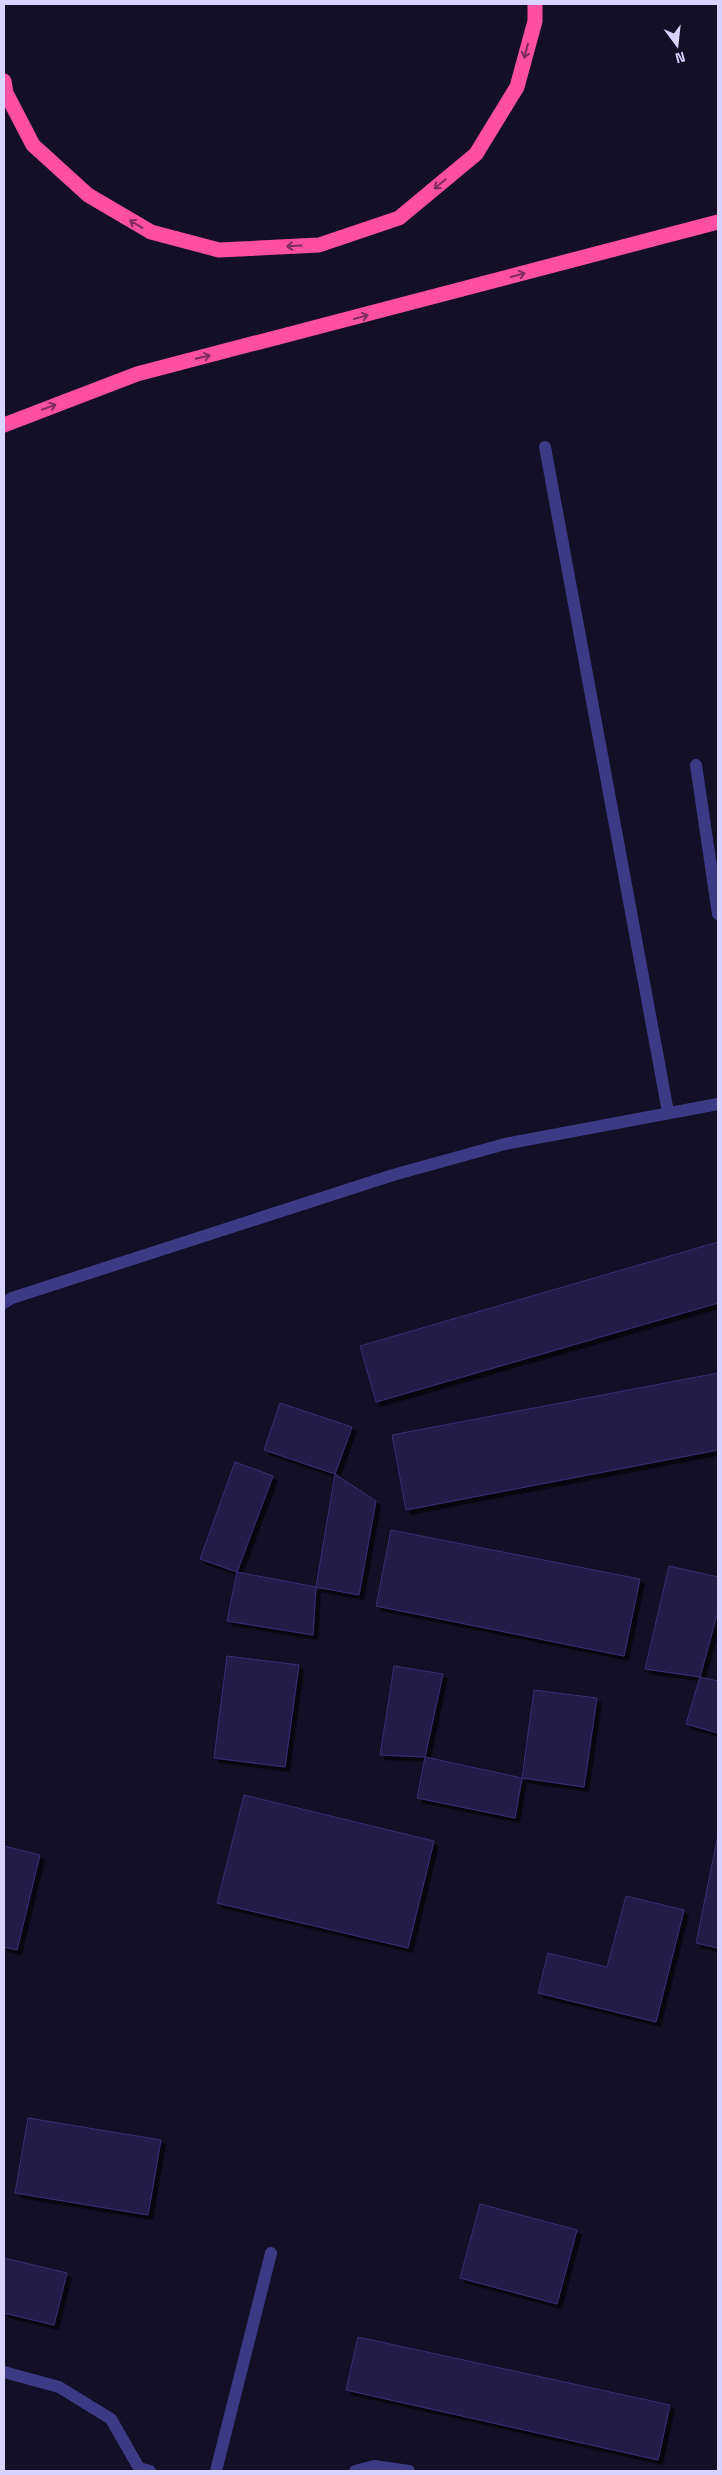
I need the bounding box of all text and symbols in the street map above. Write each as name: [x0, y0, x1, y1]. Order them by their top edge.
north arrow: [652, 20, 702, 70]
one-way arrow: [521, 43, 531, 59]
text: N: [673, 48, 687, 67]
one-way arrow: [434, 179, 447, 190]
one-way arrow: [130, 218, 144, 228]
one-way arrow: [286, 242, 302, 251]
one-way arrow: [510, 270, 526, 279]
one-way arrow: [352, 312, 368, 321]
one-way arrow: [195, 352, 211, 361]
one-way arrow: [41, 402, 56, 411]

